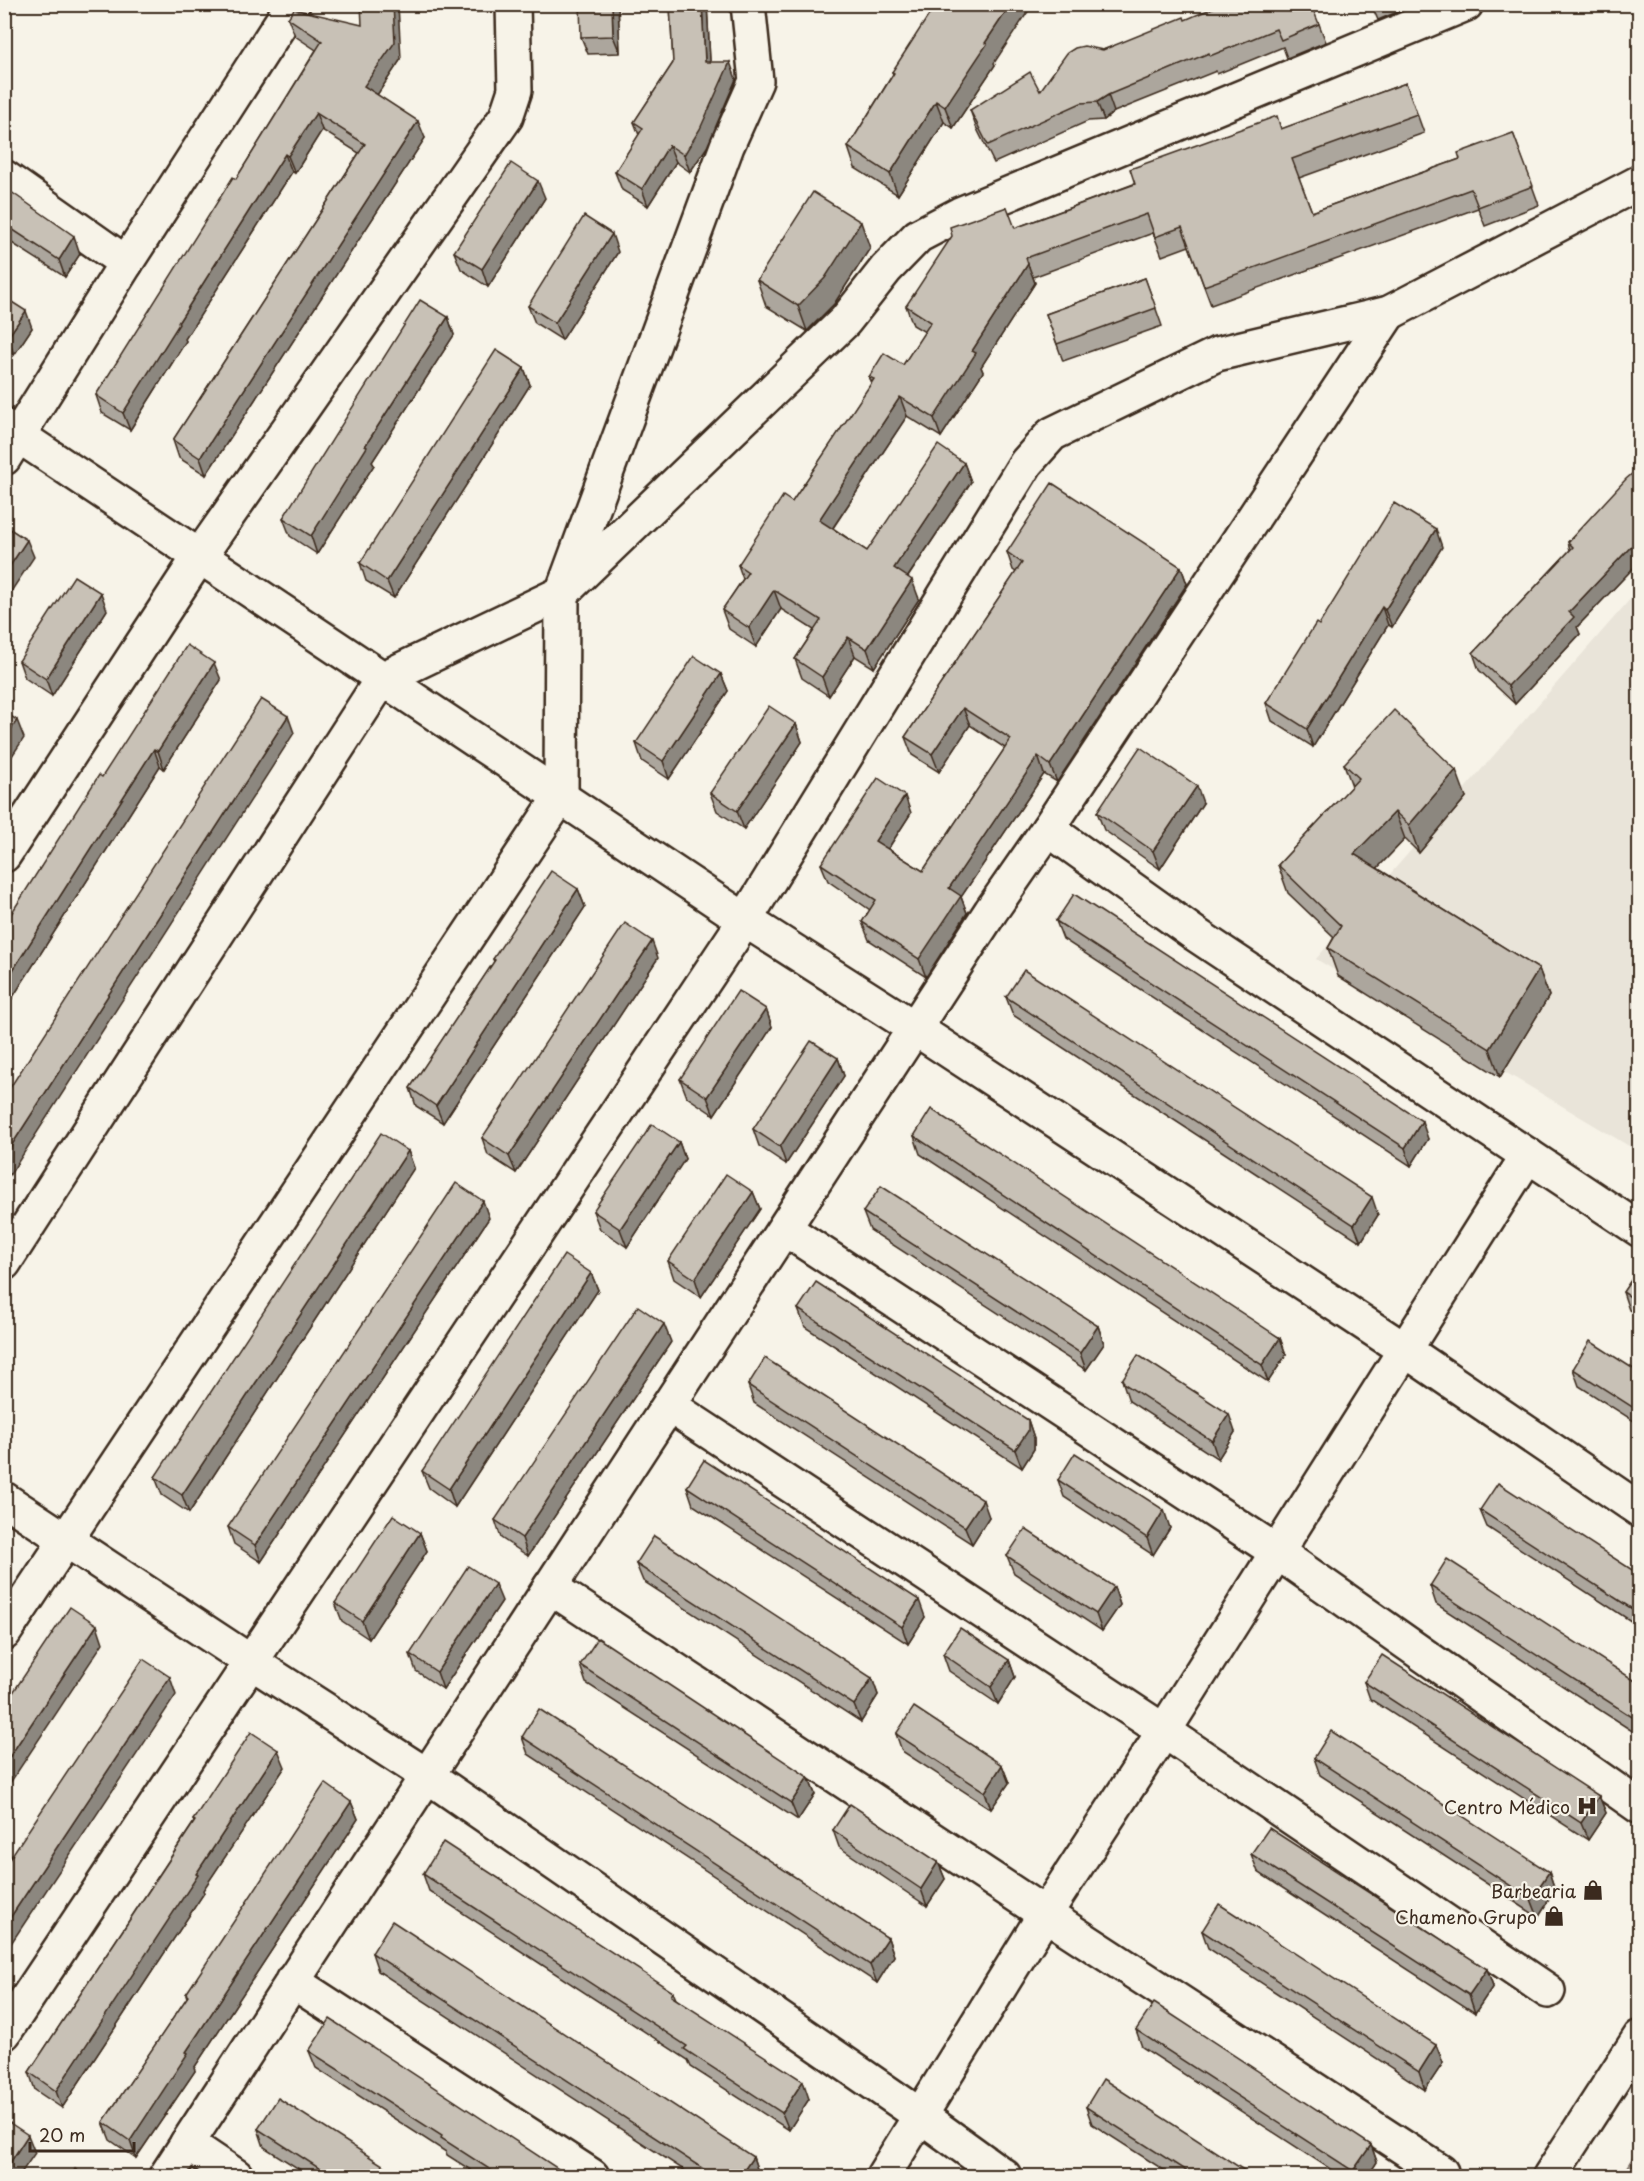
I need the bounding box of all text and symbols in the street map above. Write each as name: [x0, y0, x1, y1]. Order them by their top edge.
place label: Centro Médico: [1444, 1793, 1570, 1820]
hospital icon: Centro Médico: [1575, 1794, 1599, 1818]
place label: Barbearia: [1491, 1877, 1577, 1904]
shop icon: Barbearia: [1581, 1878, 1605, 1902]
place label: Chameno Grupo: [1395, 1903, 1537, 1930]
shop icon: Chameno Grupo: [1542, 1904, 1566, 1928]
scale bar: [30, 2115, 134, 2153]
text: 20 m: [39, 2121, 85, 2148]

